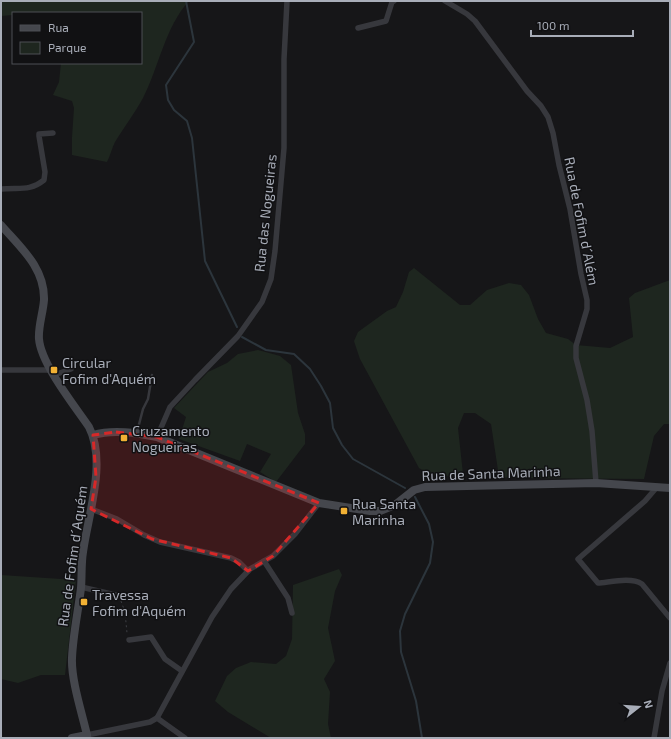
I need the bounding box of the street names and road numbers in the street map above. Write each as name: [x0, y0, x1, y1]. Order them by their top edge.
street label: Rua das Nogueiras: [250, 153, 280, 273]
street label: Rua de Fofim d´Além: [561, 155, 603, 287]
street label: Rua de Santa Marinha: [421, 462, 561, 484]
street label: Rua de Fofim d´Aquém: [54, 484, 90, 628]

